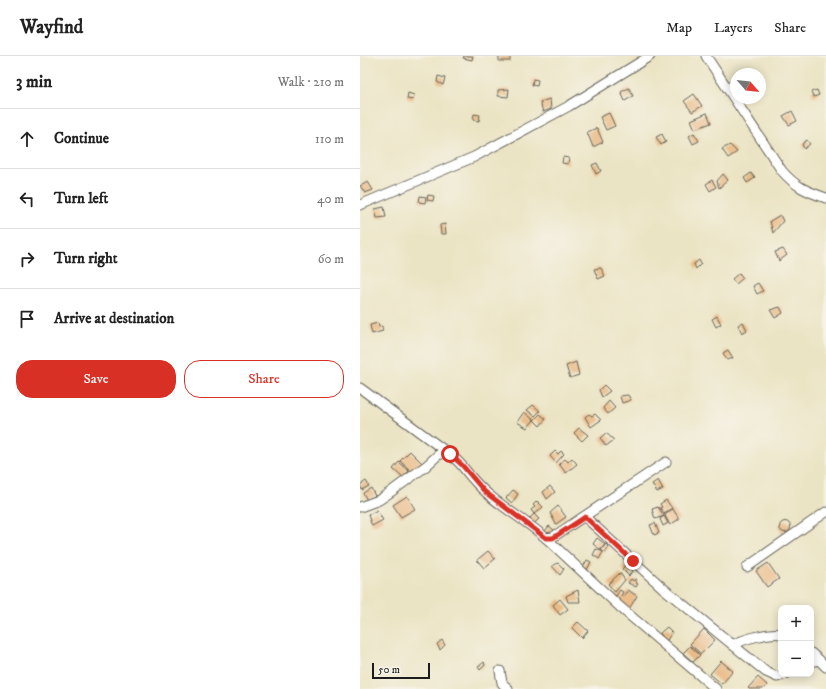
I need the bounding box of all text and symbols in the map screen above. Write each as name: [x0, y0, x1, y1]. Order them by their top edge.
text: Wayfind: [20, 16, 83, 39]
text: Map: [666, 19, 692, 37]
text: Layers: [714, 19, 752, 37]
text: Share: [774, 19, 806, 37]
north arrow: [730, 68, 766, 104]
text: 3 min: [16, 71, 52, 93]
text: Walk · 210 m: [278, 74, 344, 90]
icon: ahead: [16, 128, 38, 150]
text: Continue: [54, 129, 109, 148]
text: 110 m: [315, 131, 344, 147]
icon: left: [16, 188, 38, 210]
text: Turn left: [54, 189, 108, 208]
text: 40 m: [317, 191, 344, 207]
icon: right: [16, 248, 38, 270]
text: Turn right: [54, 249, 117, 268]
text: 60 m: [318, 251, 344, 267]
icon: arrive: [16, 308, 38, 330]
text: Arrive at destination: [54, 309, 174, 328]
button: Save: [16, 360, 176, 398]
button: Share: [184, 360, 344, 398]
route start: [441, 445, 459, 463]
route end: [624, 552, 642, 570]
map controls: [778, 605, 814, 677]
button: +: [778, 605, 814, 641]
button: −: [778, 641, 814, 677]
scale bar: [372, 661, 430, 680]
text: 50 m: [378, 663, 400, 677]

